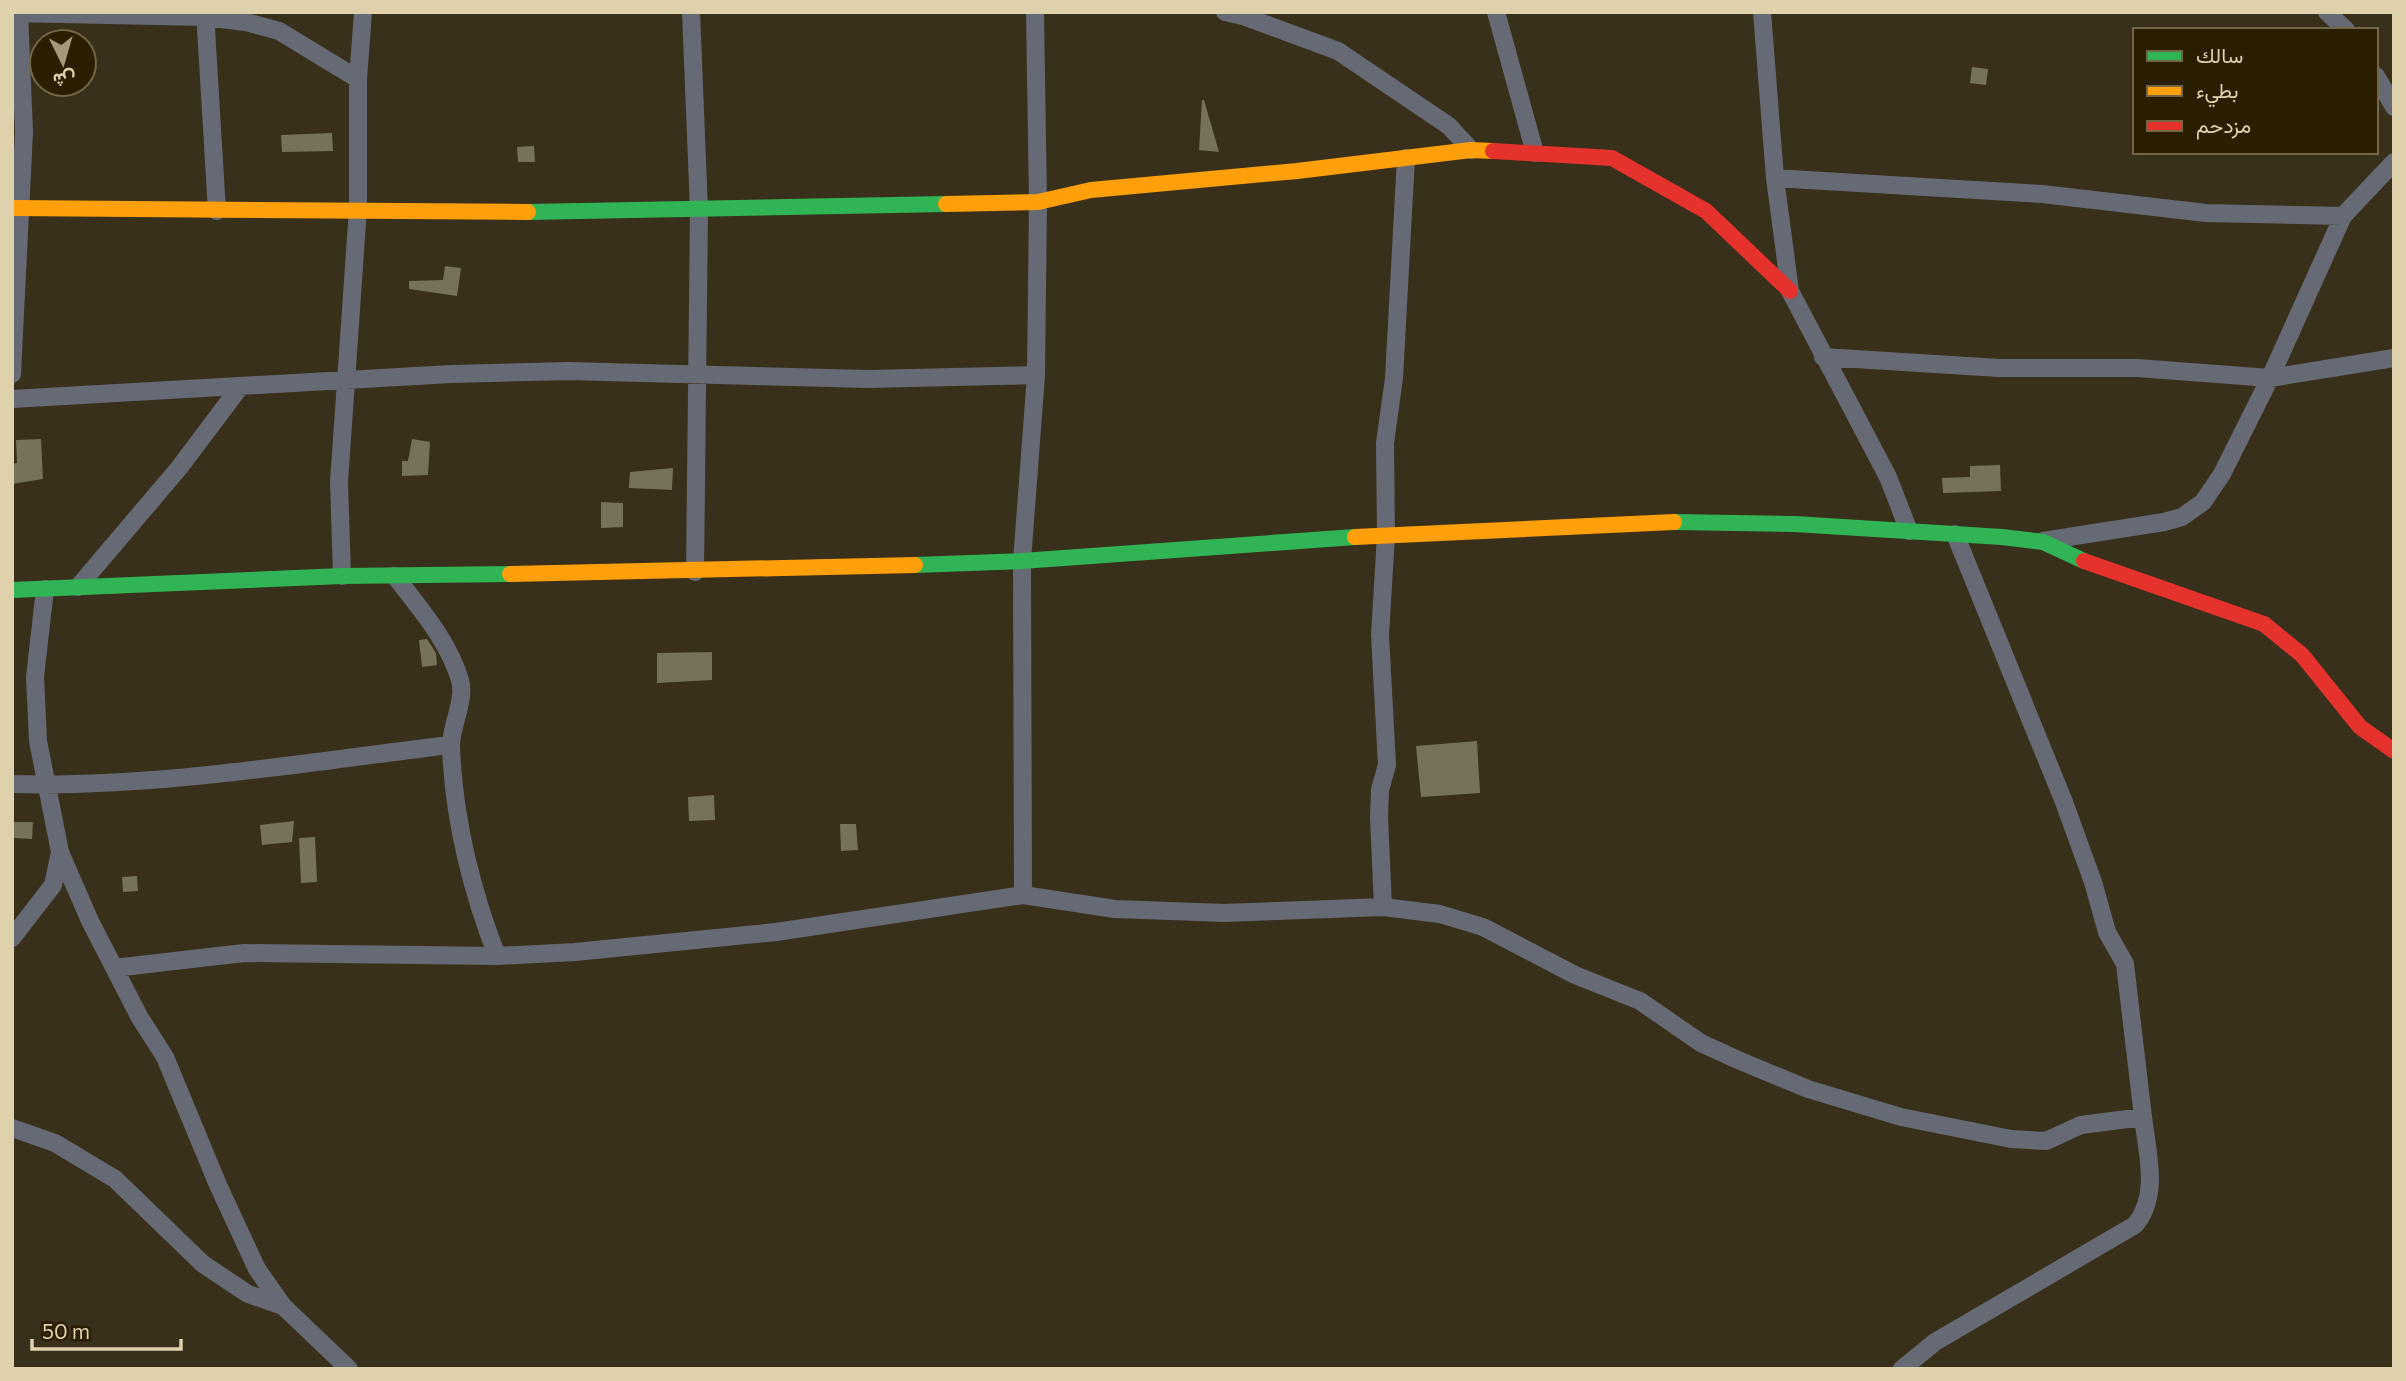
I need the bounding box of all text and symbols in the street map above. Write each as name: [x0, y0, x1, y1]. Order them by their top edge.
north arrow: [28, 28, 98, 98]
legend: [2133, 28, 2378, 154]
text: سالك: [2196, 42, 2243, 67]
text: ش: [52, 67, 77, 93]
text: بطيء: [2196, 77, 2239, 108]
text: مزدحم: [2196, 112, 2251, 140]
scale bar: [32, 1308, 180, 1352]
text: 50 m: [42, 1318, 90, 1343]

